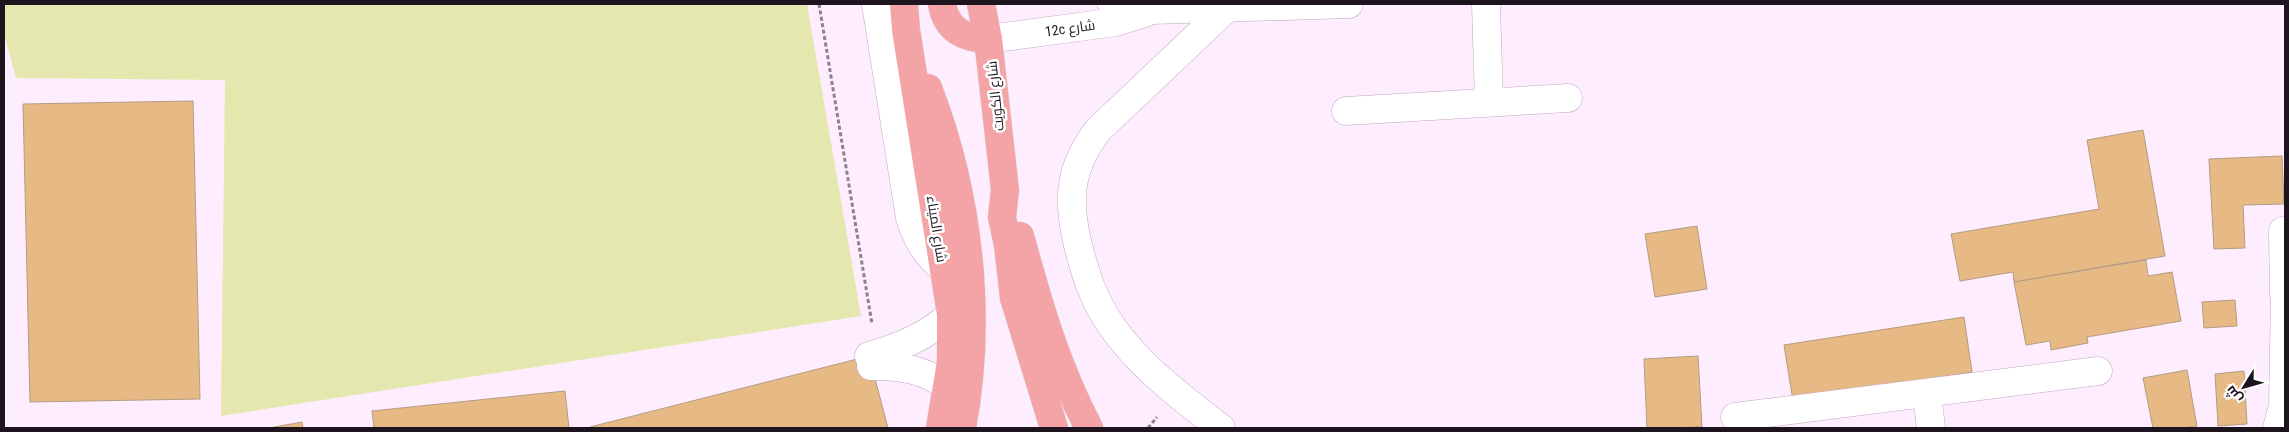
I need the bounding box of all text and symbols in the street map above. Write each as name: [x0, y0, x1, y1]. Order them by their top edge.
street label: 12c شارع: [1044, 17, 1096, 40]
street label: شارع الكويت: [983, 60, 1008, 132]
street label: شارع الميناء: [923, 194, 950, 264]
north arrow: [2219, 362, 2269, 412]
text: ش: [2222, 382, 2246, 407]

